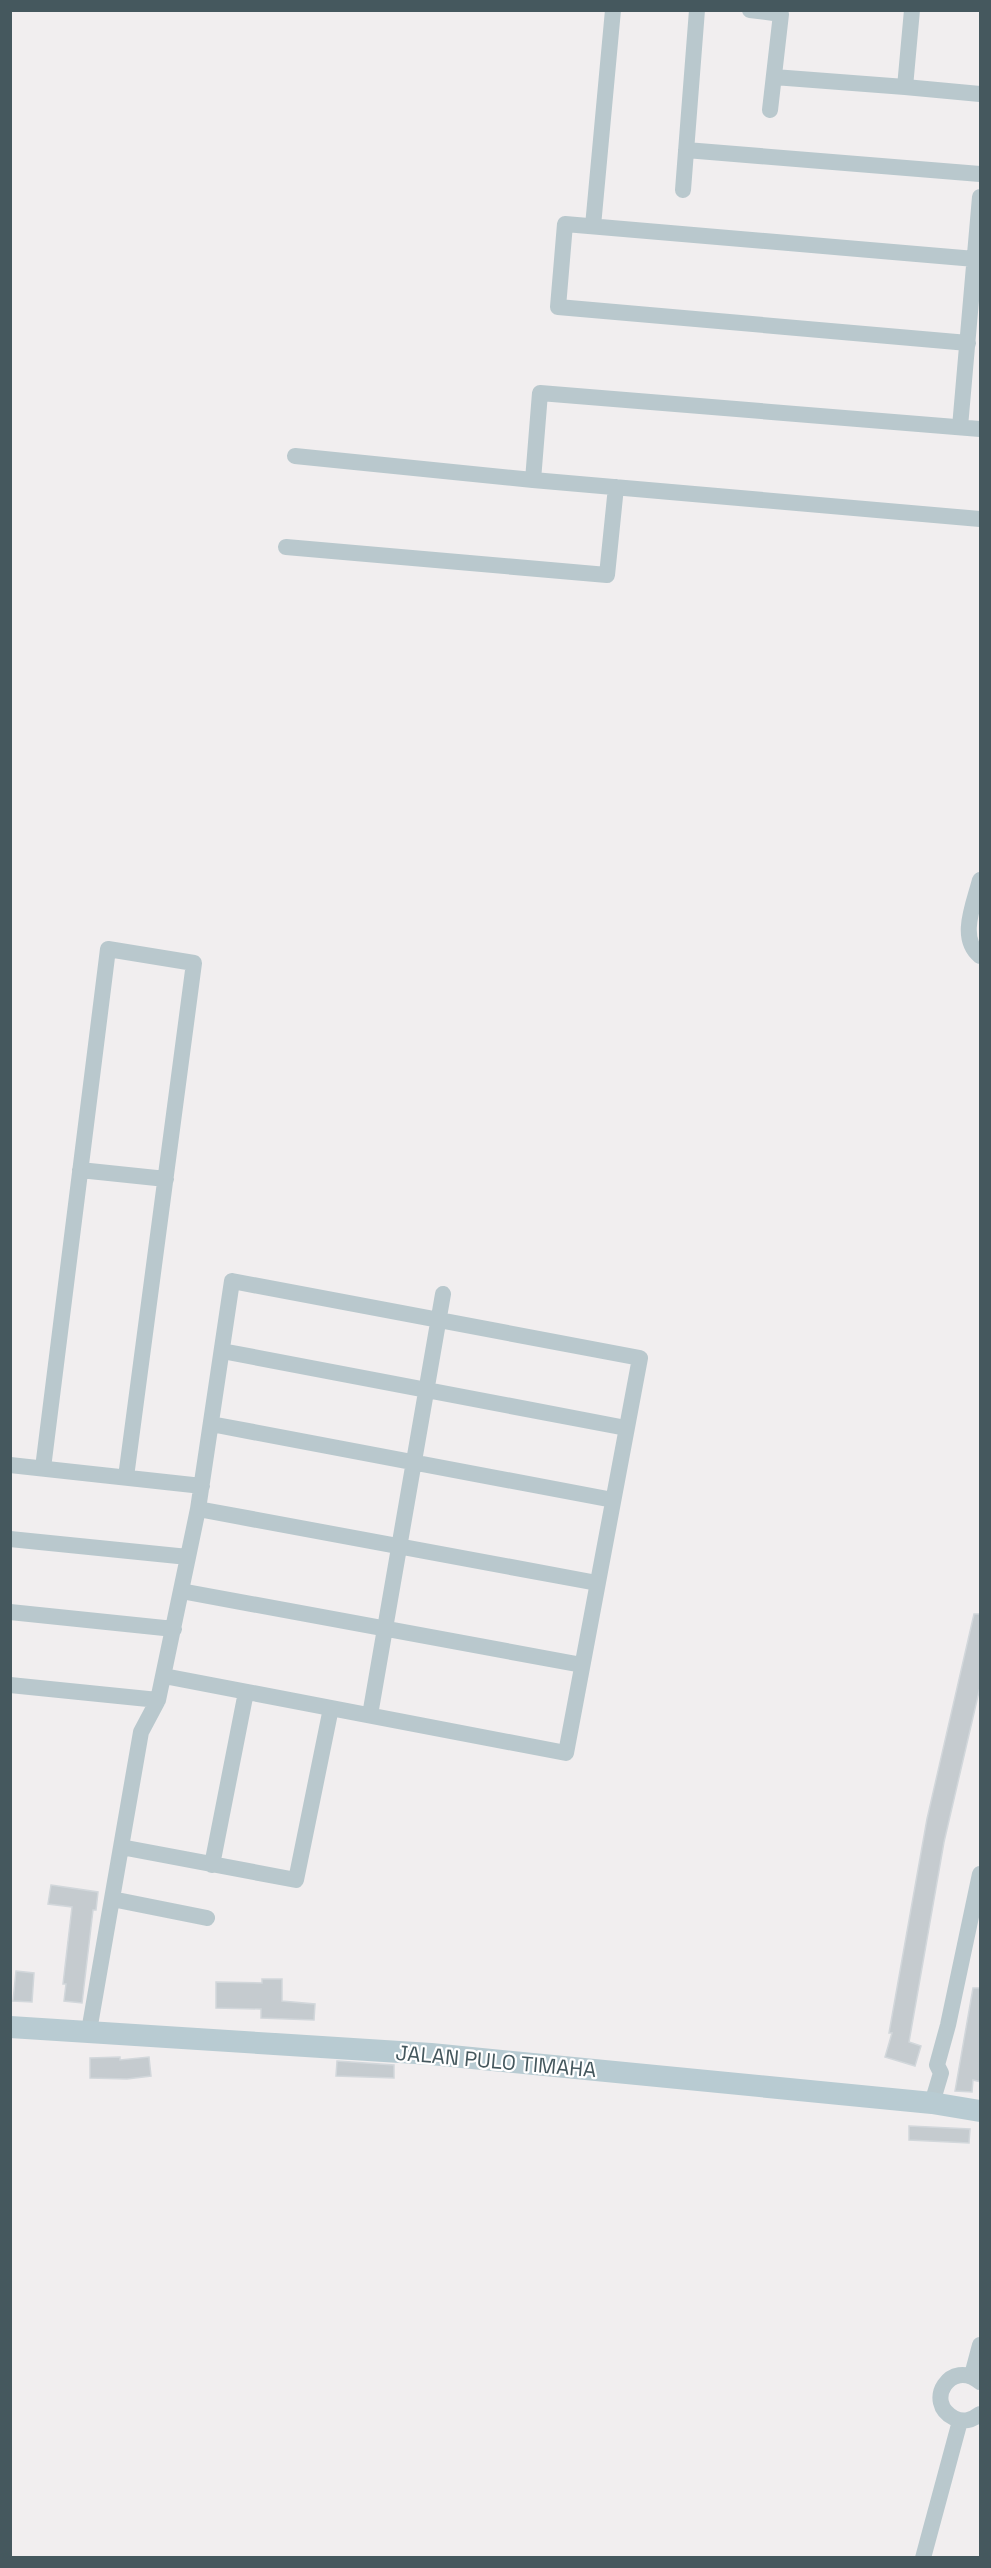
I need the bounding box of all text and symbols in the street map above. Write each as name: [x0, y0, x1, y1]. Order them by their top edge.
street label: JALAN PULO TIMAHA: [394, 2039, 598, 2083]

